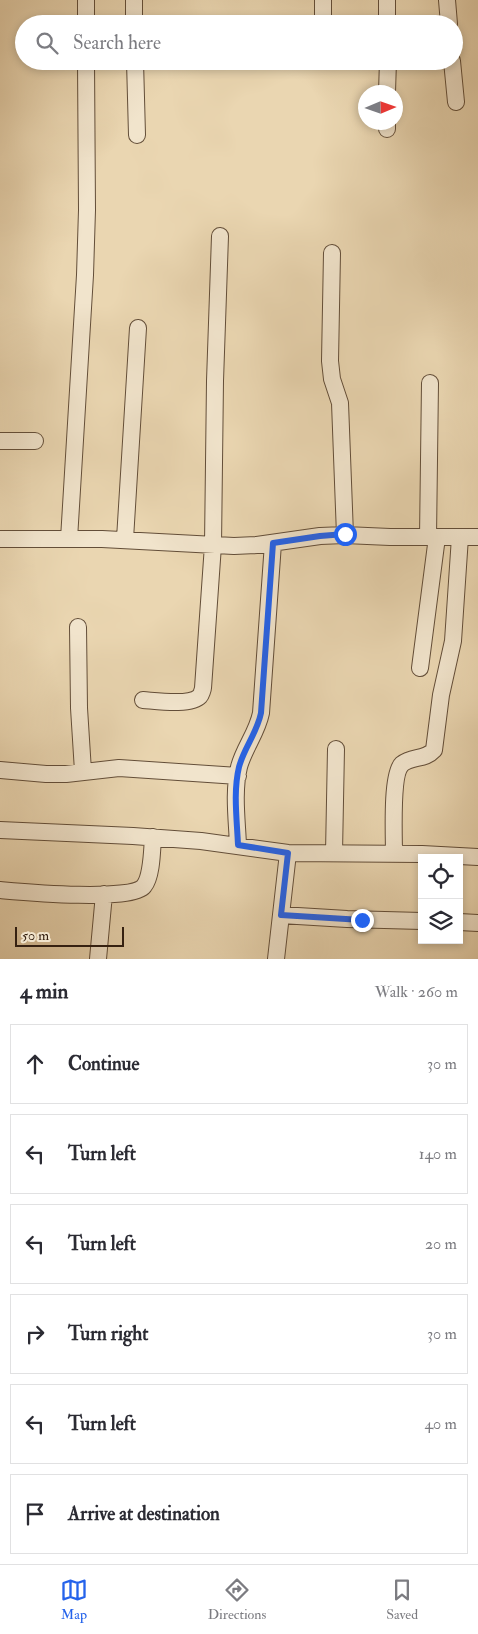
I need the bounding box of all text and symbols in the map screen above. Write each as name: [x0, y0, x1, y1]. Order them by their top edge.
search box: [15, 15, 463, 70]
icon: search: [33, 29, 61, 57]
text: Search here: [73, 31, 161, 55]
north arrow: [358, 85, 403, 130]
route start: [334, 523, 357, 546]
map controls: [418, 854, 463, 944]
button: locate: [418, 854, 463, 899]
button: layers: [418, 899, 463, 944]
route end: [351, 909, 374, 932]
scale bar: [15, 924, 124, 947]
text: 50 m: [22, 927, 49, 944]
text: 4 min: [20, 978, 68, 1005]
text: Walk · 260 m: [375, 982, 458, 1002]
icon: ahead: [21, 1050, 49, 1078]
text: Continue: [68, 1052, 139, 1076]
text: 30 m: [427, 1054, 457, 1074]
icon: left: [21, 1140, 49, 1168]
text: Turn left: [68, 1142, 136, 1166]
text: 140 m: [419, 1144, 457, 1164]
icon: left: [21, 1230, 49, 1258]
text: Turn left: [68, 1232, 136, 1256]
text: 20 m: [425, 1234, 457, 1254]
icon: right: [21, 1320, 49, 1348]
text: Turn right: [68, 1322, 148, 1346]
text: 30 m: [427, 1324, 457, 1344]
icon: left: [21, 1410, 49, 1438]
text: Turn left: [68, 1412, 136, 1436]
text: 40 m: [424, 1414, 457, 1434]
icon: arrive: [21, 1500, 49, 1528]
text: Arrive at destination: [68, 1502, 220, 1526]
tab: Map: [60, 1576, 88, 1623]
tab: Directions: [208, 1576, 266, 1623]
tab: Saved: [386, 1576, 418, 1623]

